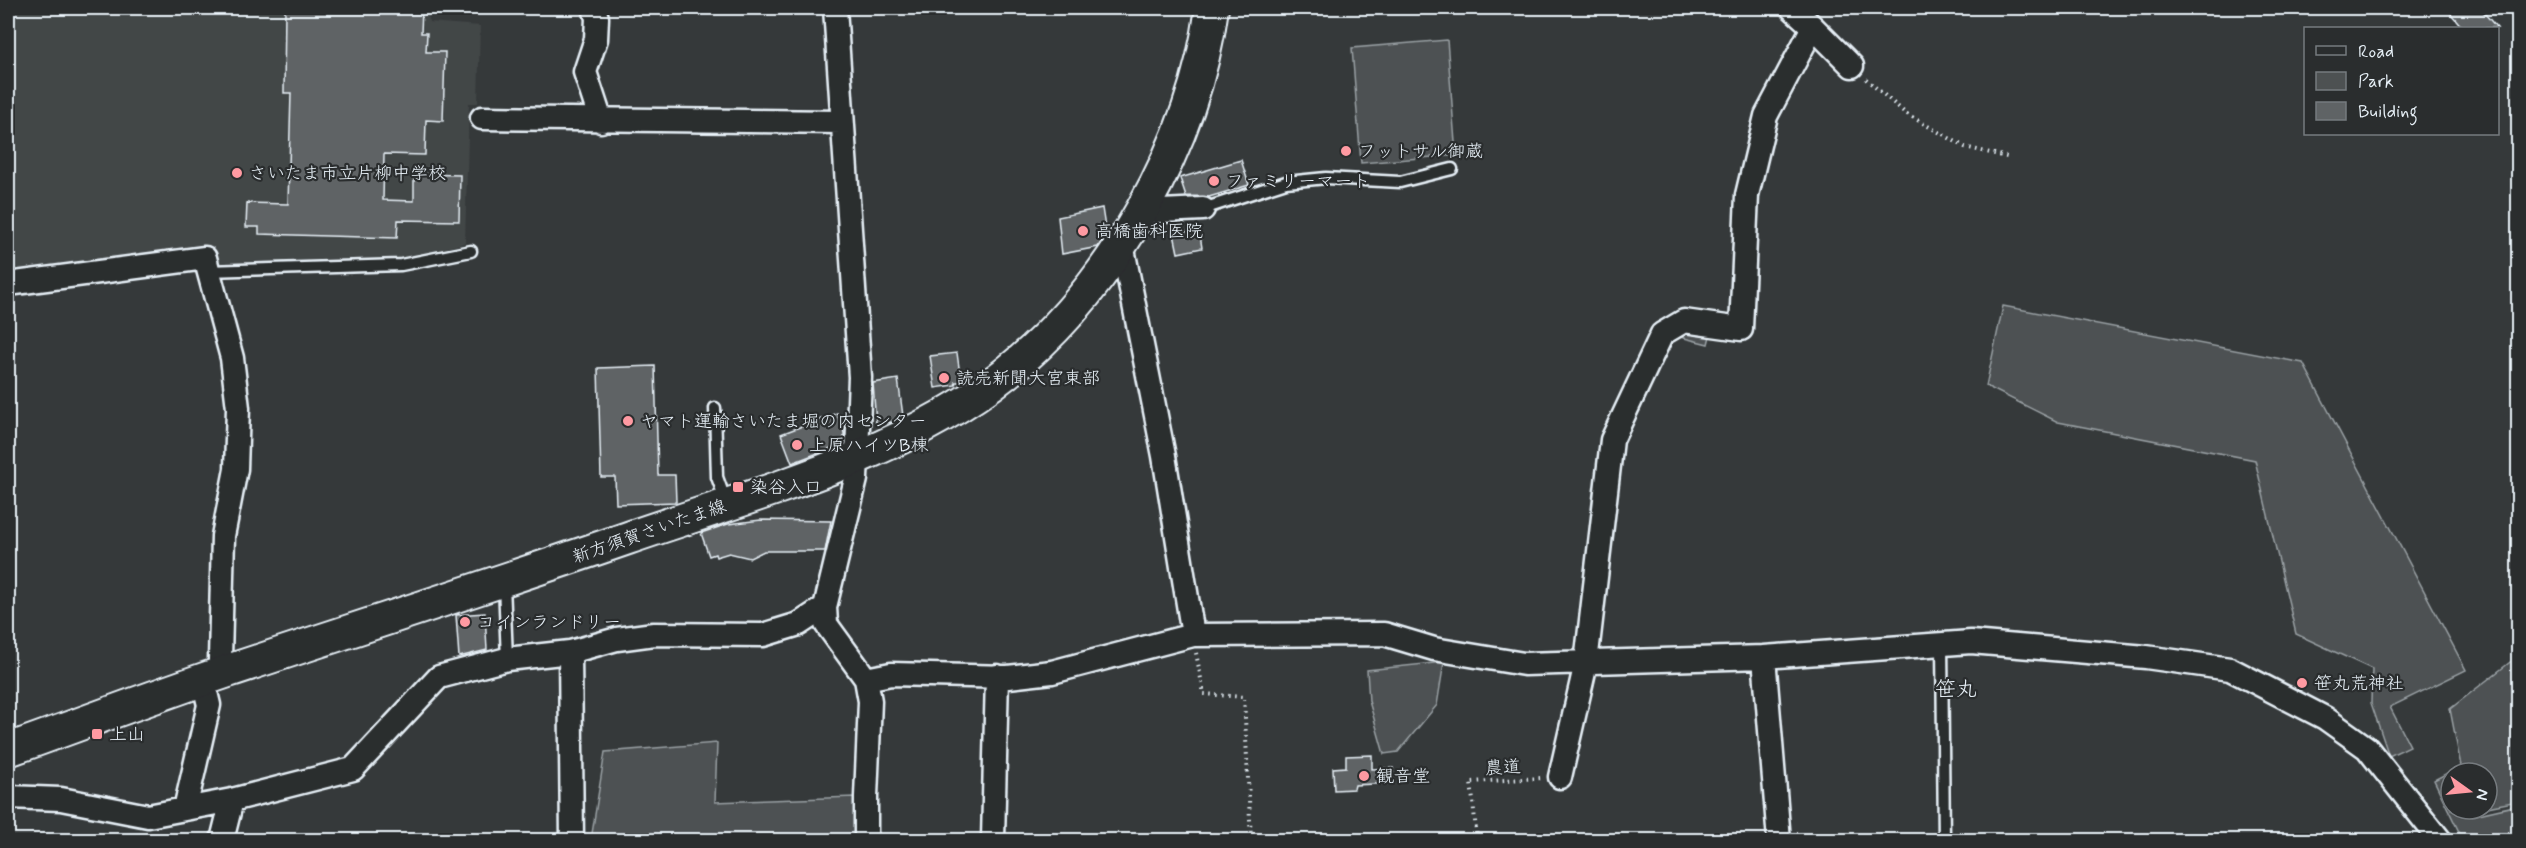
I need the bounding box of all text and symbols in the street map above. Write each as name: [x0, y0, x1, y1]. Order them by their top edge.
legend: [2304, 27, 2499, 135]
text: Road: [2358, 40, 2394, 64]
text: Park: [2358, 70, 2394, 94]
text: Building: [2358, 100, 2418, 126]
place label: フットサル御蔵: [1358, 140, 1483, 164]
marker: フットサル御蔵: [1339, 144, 1353, 158]
place label: さいたま市立片柳中学校: [249, 162, 446, 186]
marker: さいたま市立片柳中学校: [230, 166, 244, 180]
place label: ファミリーマート: [1226, 170, 1370, 194]
marker: ファミリーマート: [1207, 174, 1221, 188]
place label: 高橋歯科医院: [1095, 220, 1203, 244]
marker: 高橋歯科医院: [1076, 224, 1090, 238]
place label: 読売新聞大宮東部: [956, 367, 1100, 391]
marker: 読売新聞大宮東部: [937, 371, 951, 385]
place label: ヤマト運輸さいたま堀の内センター: [640, 410, 927, 434]
marker: ヤマト運輸さいたま堀の内センター: [621, 414, 635, 428]
place label: 上原ハイツB棟: [809, 434, 928, 458]
marker: 上原ハイツB棟: [790, 438, 804, 452]
place label: 染谷入口: [750, 476, 822, 500]
marker: 染谷入口: [731, 480, 745, 494]
street label: 新方須賀さいたま線: [569, 494, 729, 570]
place label: コインランドリー: [477, 611, 621, 635]
marker: コインランドリー: [458, 615, 472, 629]
place label: 笹丸荒神社: [2314, 672, 2404, 696]
district label: 笹丸: [1935, 676, 1977, 704]
marker: 笹丸荒神社: [2295, 676, 2309, 690]
place label: 上山: [109, 723, 145, 747]
marker: 上山: [90, 727, 104, 741]
street label: 農道: [1484, 755, 1522, 781]
north arrow: [2439, 761, 2499, 821]
place label: 観音堂: [1376, 765, 1430, 789]
marker: 観音堂: [1357, 769, 1371, 783]
text: N: [2471, 787, 2494, 802]

